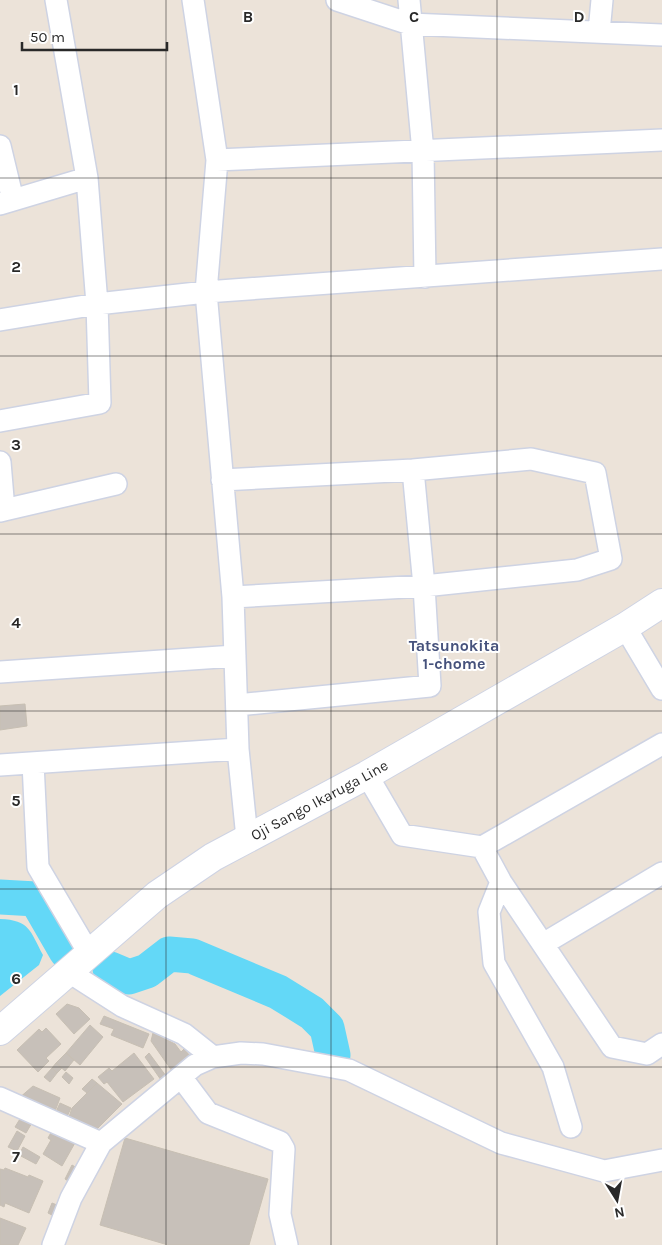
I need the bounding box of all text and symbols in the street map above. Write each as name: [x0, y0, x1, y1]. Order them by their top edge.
text: B: [243, 7, 253, 26]
text: C: [409, 7, 419, 26]
text: D: [574, 7, 585, 26]
scale bar: [22, 20, 168, 52]
text: 50 m: [30, 28, 65, 46]
text: 1: [13, 80, 19, 99]
text: 2: [11, 257, 21, 276]
text: 3: [11, 435, 21, 454]
text: 4: [11, 613, 21, 632]
district label: Tatsunokita 1-chome: [409, 636, 499, 673]
street label: Oji Sango Ikaruga Line: [248, 756, 391, 844]
text: 5: [11, 791, 21, 810]
text: 6: [11, 969, 21, 988]
text: 7: [12, 1147, 20, 1166]
north arrow: [592, 1175, 642, 1225]
text: N: [613, 1203, 626, 1222]

